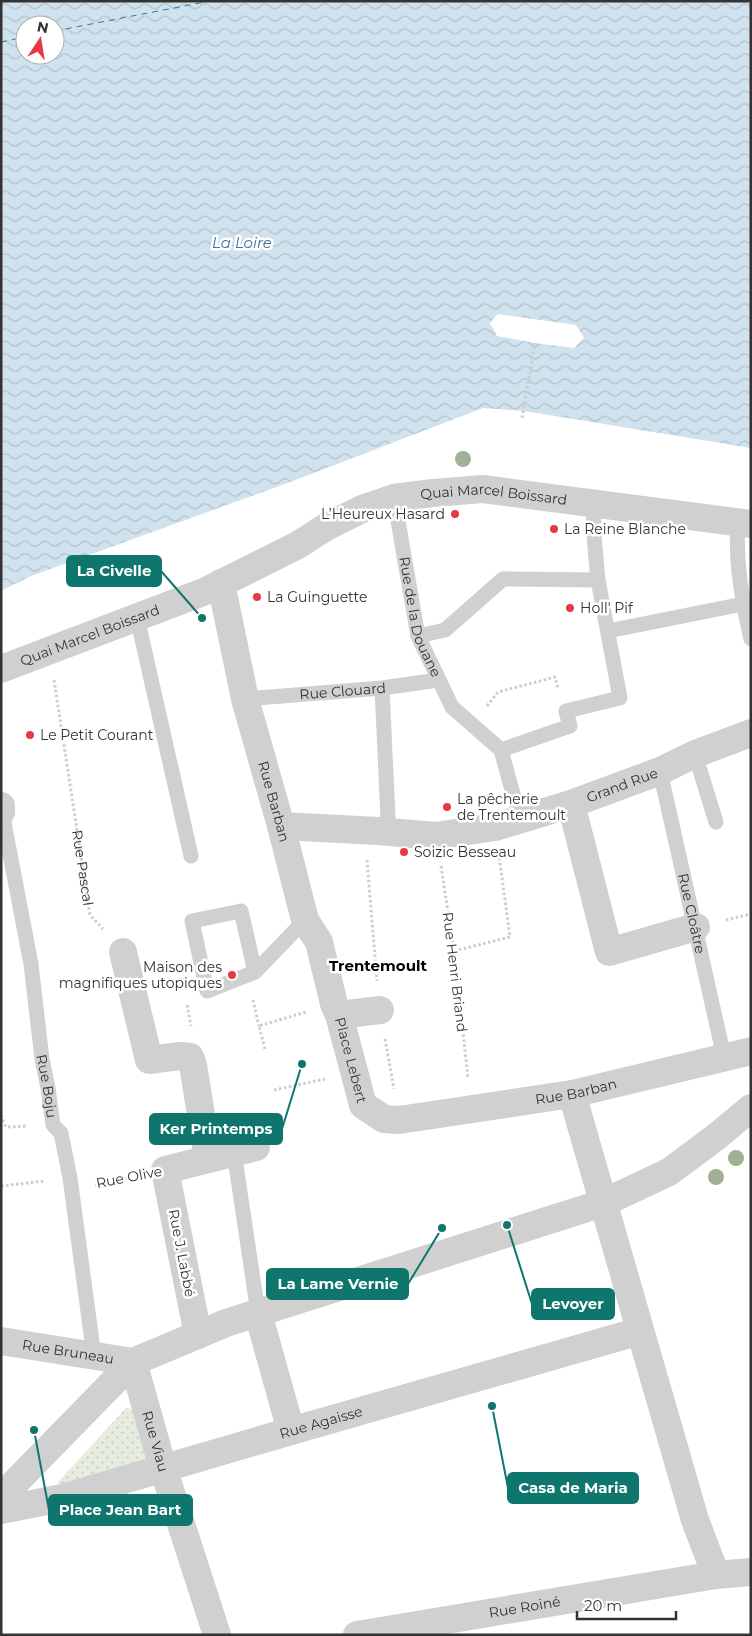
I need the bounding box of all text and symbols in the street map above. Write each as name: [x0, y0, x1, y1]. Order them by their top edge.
north arrow: [15, 15, 65, 65]
text: N: [35, 17, 50, 37]
water label: La Loire: [212, 233, 272, 252]
street label: Quai Marcel Boissard: [419, 480, 568, 509]
place label: L’Heureux Hasard: [321, 505, 445, 523]
marker: L’Heureux Hasard: [449, 508, 461, 520]
place label: La Reine Blanche: [564, 520, 686, 538]
marker: La Reine Blanche: [548, 523, 560, 535]
street label: Rue de la Douane: [395, 555, 445, 680]
callout: La Civelle: [67, 556, 161, 586]
text: La Civelle: [77, 561, 151, 580]
place label: La Guinguette: [267, 588, 367, 606]
marker: La Guinguette: [251, 591, 263, 603]
place label: Holl' Pif: [580, 599, 634, 617]
street label: Quai Marcel Boissard: [18, 601, 162, 670]
marker: Holl' Pif: [564, 602, 576, 614]
street label: Rue Clouard: [299, 679, 387, 704]
place label: Le Petit Courant: [40, 726, 154, 744]
marker: Le Petit Courant: [24, 729, 36, 741]
street label: Rue Barban: [254, 759, 294, 844]
street label: Grand Rue: [584, 764, 660, 806]
place label: La pêcherie de Trentemoult: [457, 790, 566, 824]
marker: La pêcherie de Trentemoult: [441, 801, 453, 813]
street label: Rue Pascal: [68, 829, 97, 907]
place label: Soizic Besseau: [414, 843, 516, 861]
marker: Soizic Besseau: [398, 846, 410, 858]
street label: Rue Cloâtre: [674, 872, 710, 955]
street label: Rue Henri Briand: [439, 911, 471, 1033]
district label: Trentemoult: [329, 956, 427, 975]
place label: Maison des magnifiques utopiques: [59, 958, 222, 992]
marker: Maison des magnifiques utopiques: [226, 969, 238, 981]
street label: Place Lebert: [331, 1015, 371, 1105]
street label: Rue Boju: [32, 1053, 61, 1119]
street label: Rue Barban: [534, 1075, 619, 1108]
callout: Ker Printemps: [150, 1114, 282, 1144]
text: Ker Printemps: [160, 1119, 272, 1138]
street label: Rue Olive: [95, 1162, 163, 1192]
street label: Rue J. Labbé: [165, 1208, 199, 1298]
callout: La Lame Vernie: [267, 1269, 408, 1299]
text: La Lame Vernie: [277, 1274, 399, 1293]
callout: Levoyer: [532, 1289, 614, 1319]
text: Levoyer: [542, 1294, 604, 1313]
street label: Rue Bruneau: [21, 1336, 115, 1368]
street label: Rue Agaisse: [277, 1402, 365, 1443]
street label: Rue Viau: [138, 1409, 173, 1474]
callout: Casa de Maria: [508, 1473, 638, 1503]
text: Casa de Maria: [518, 1478, 628, 1497]
callout: Place Jean Bart: [49, 1495, 192, 1525]
text: Place Jean Bart: [59, 1500, 182, 1519]
scale bar: [577, 1588, 676, 1620]
street label: Rue Roiné: [488, 1592, 562, 1622]
text: 20 m: [584, 1596, 622, 1615]

